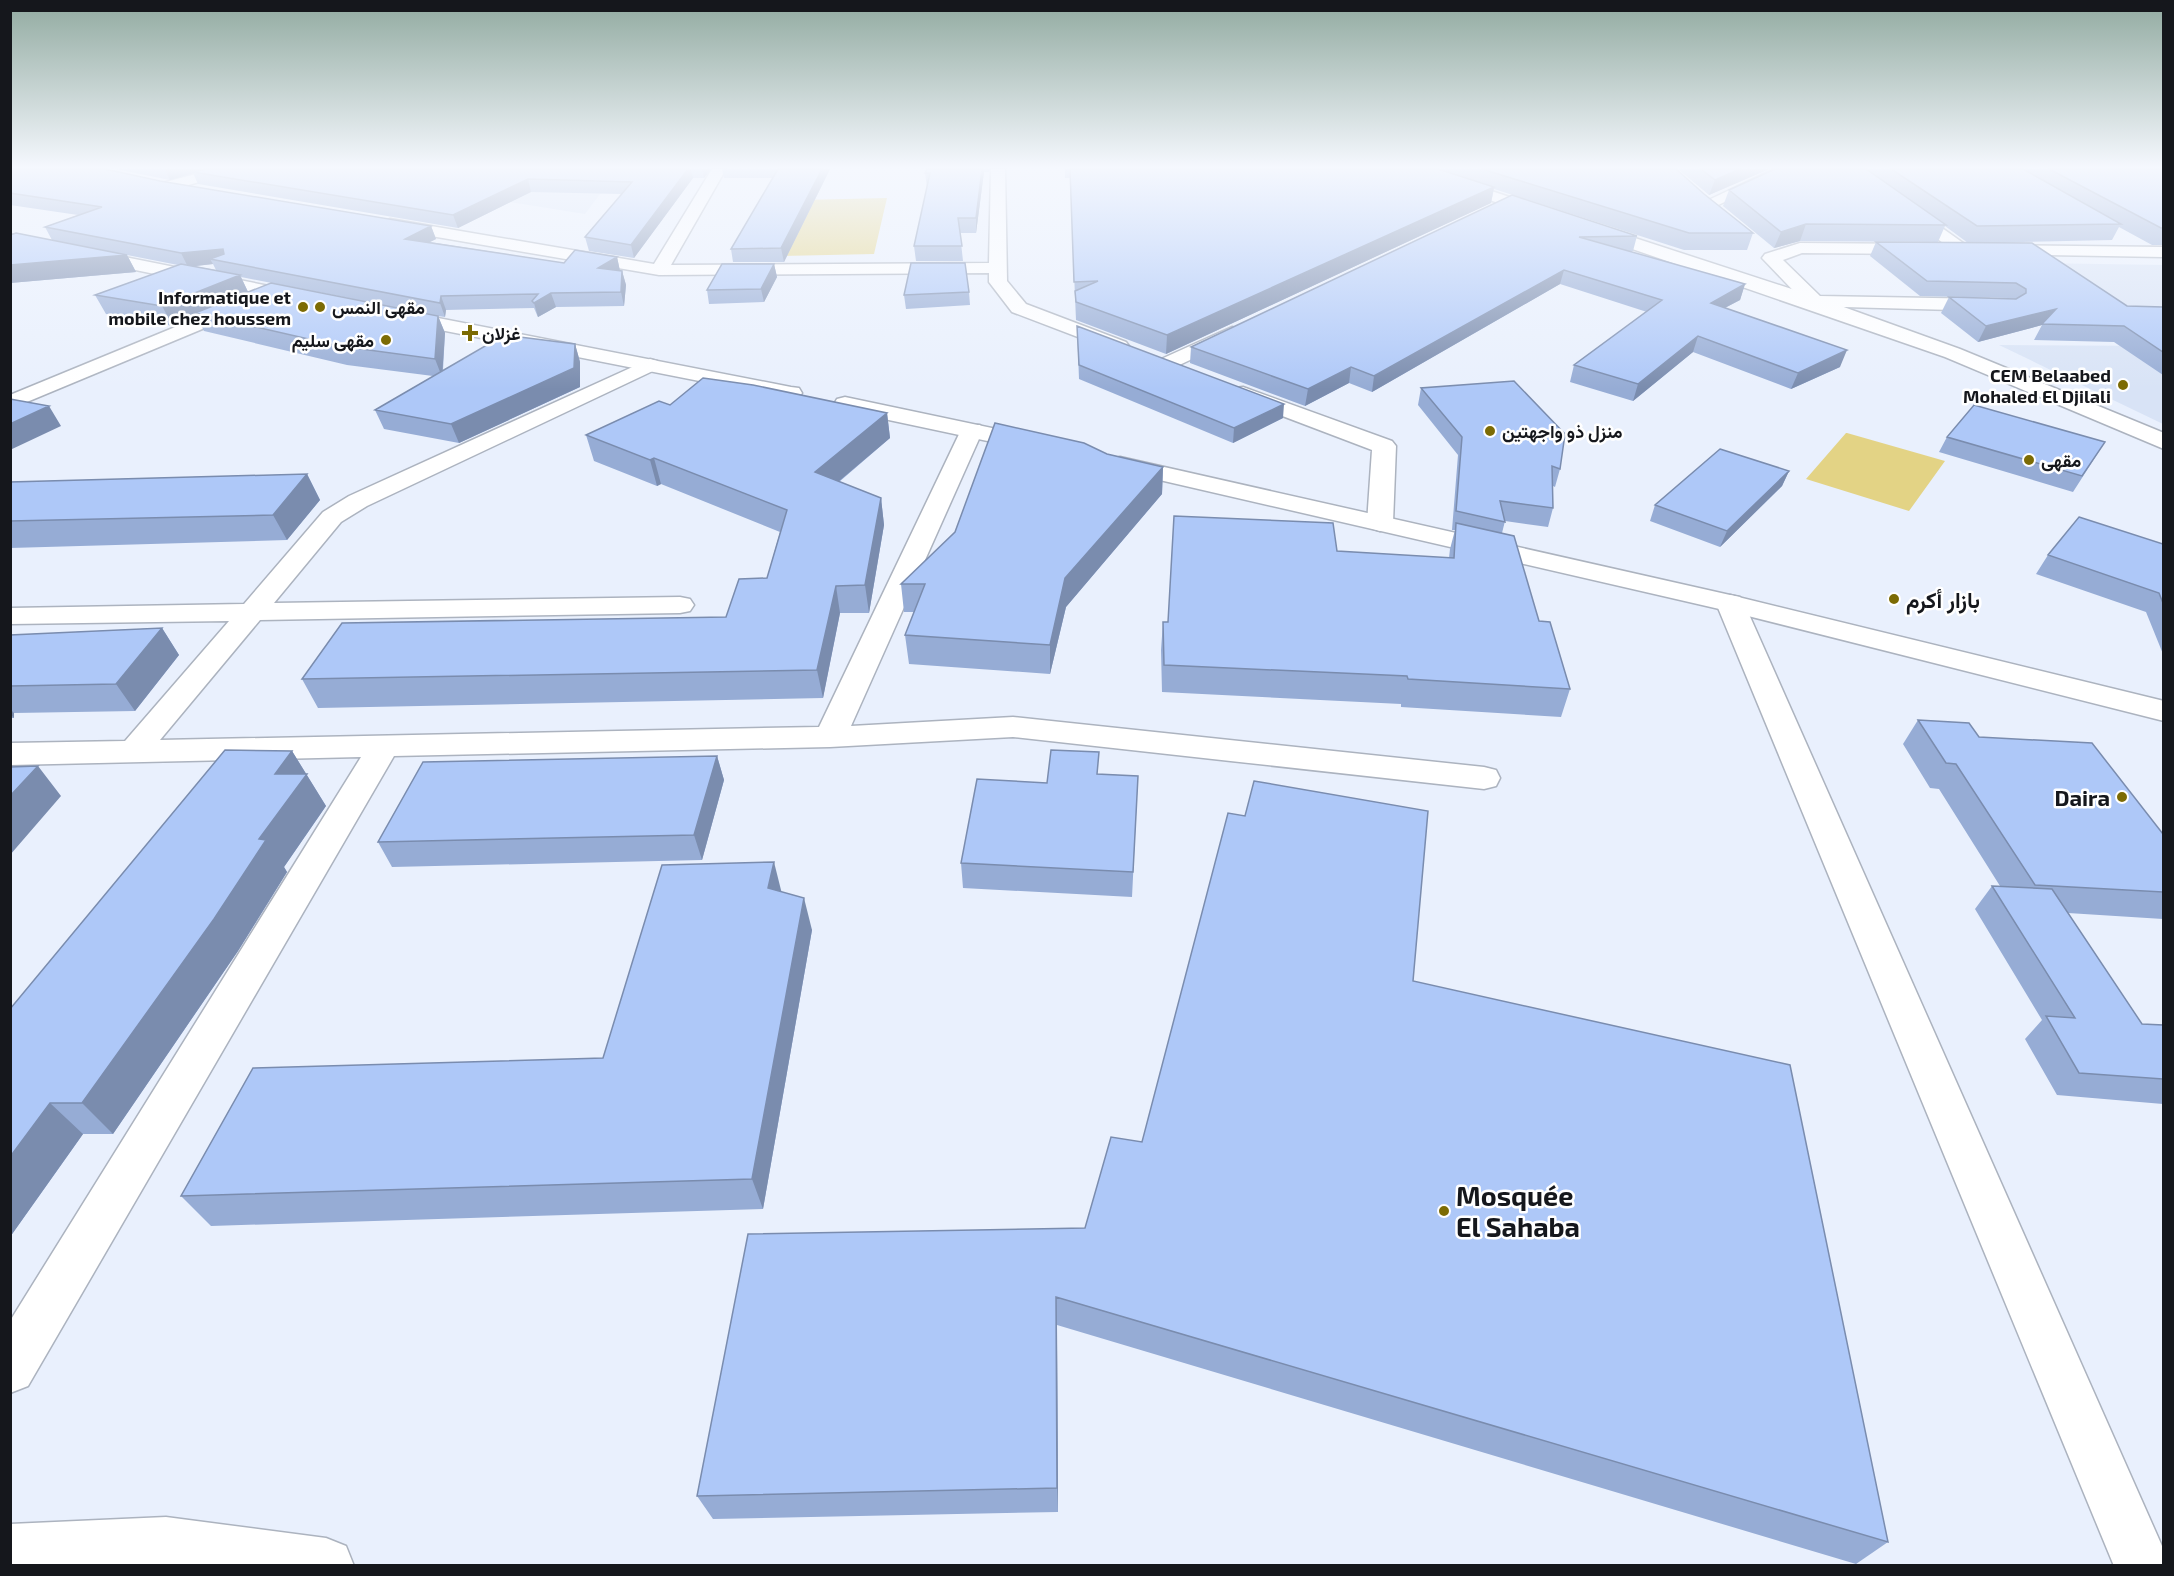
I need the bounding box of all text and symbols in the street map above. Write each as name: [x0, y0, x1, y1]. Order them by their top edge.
place label: Informatique et mobile chez houssem: [108, 286, 292, 329]
place label: مقهى النمس: [332, 296, 425, 319]
marker: Informatique et mobile chez houssem: [296, 300, 310, 314]
marker: مقهى النمس: [313, 300, 327, 314]
place label: غزلان: [482, 322, 521, 345]
marker: غزلان: [463, 326, 477, 340]
place label: مقهى سليم: [292, 329, 374, 353]
marker: مقهى سليم: [379, 333, 393, 347]
place label: CEM Belaabed Mohaled El Djilali: [1963, 364, 2111, 407]
marker: CEM Belaabed Mohaled El Djilali: [2116, 378, 2130, 392]
place label: منزل ذو واجهتين: [1502, 420, 1623, 443]
marker: منزل ذو واجهتين: [1483, 424, 1497, 438]
place label: مقهى: [2041, 449, 2081, 472]
marker: مقهى: [2022, 453, 2036, 467]
place label: بازار أكرم: [1906, 586, 1980, 615]
marker: بازار أكرم: [1887, 592, 1901, 606]
place label: Daira: [2054, 784, 2110, 810]
marker: Daira: [2115, 790, 2129, 804]
place label: Mosquée El Sahaba: [1456, 1179, 1580, 1242]
marker: Mosquée El Sahaba: [1437, 1204, 1451, 1218]

